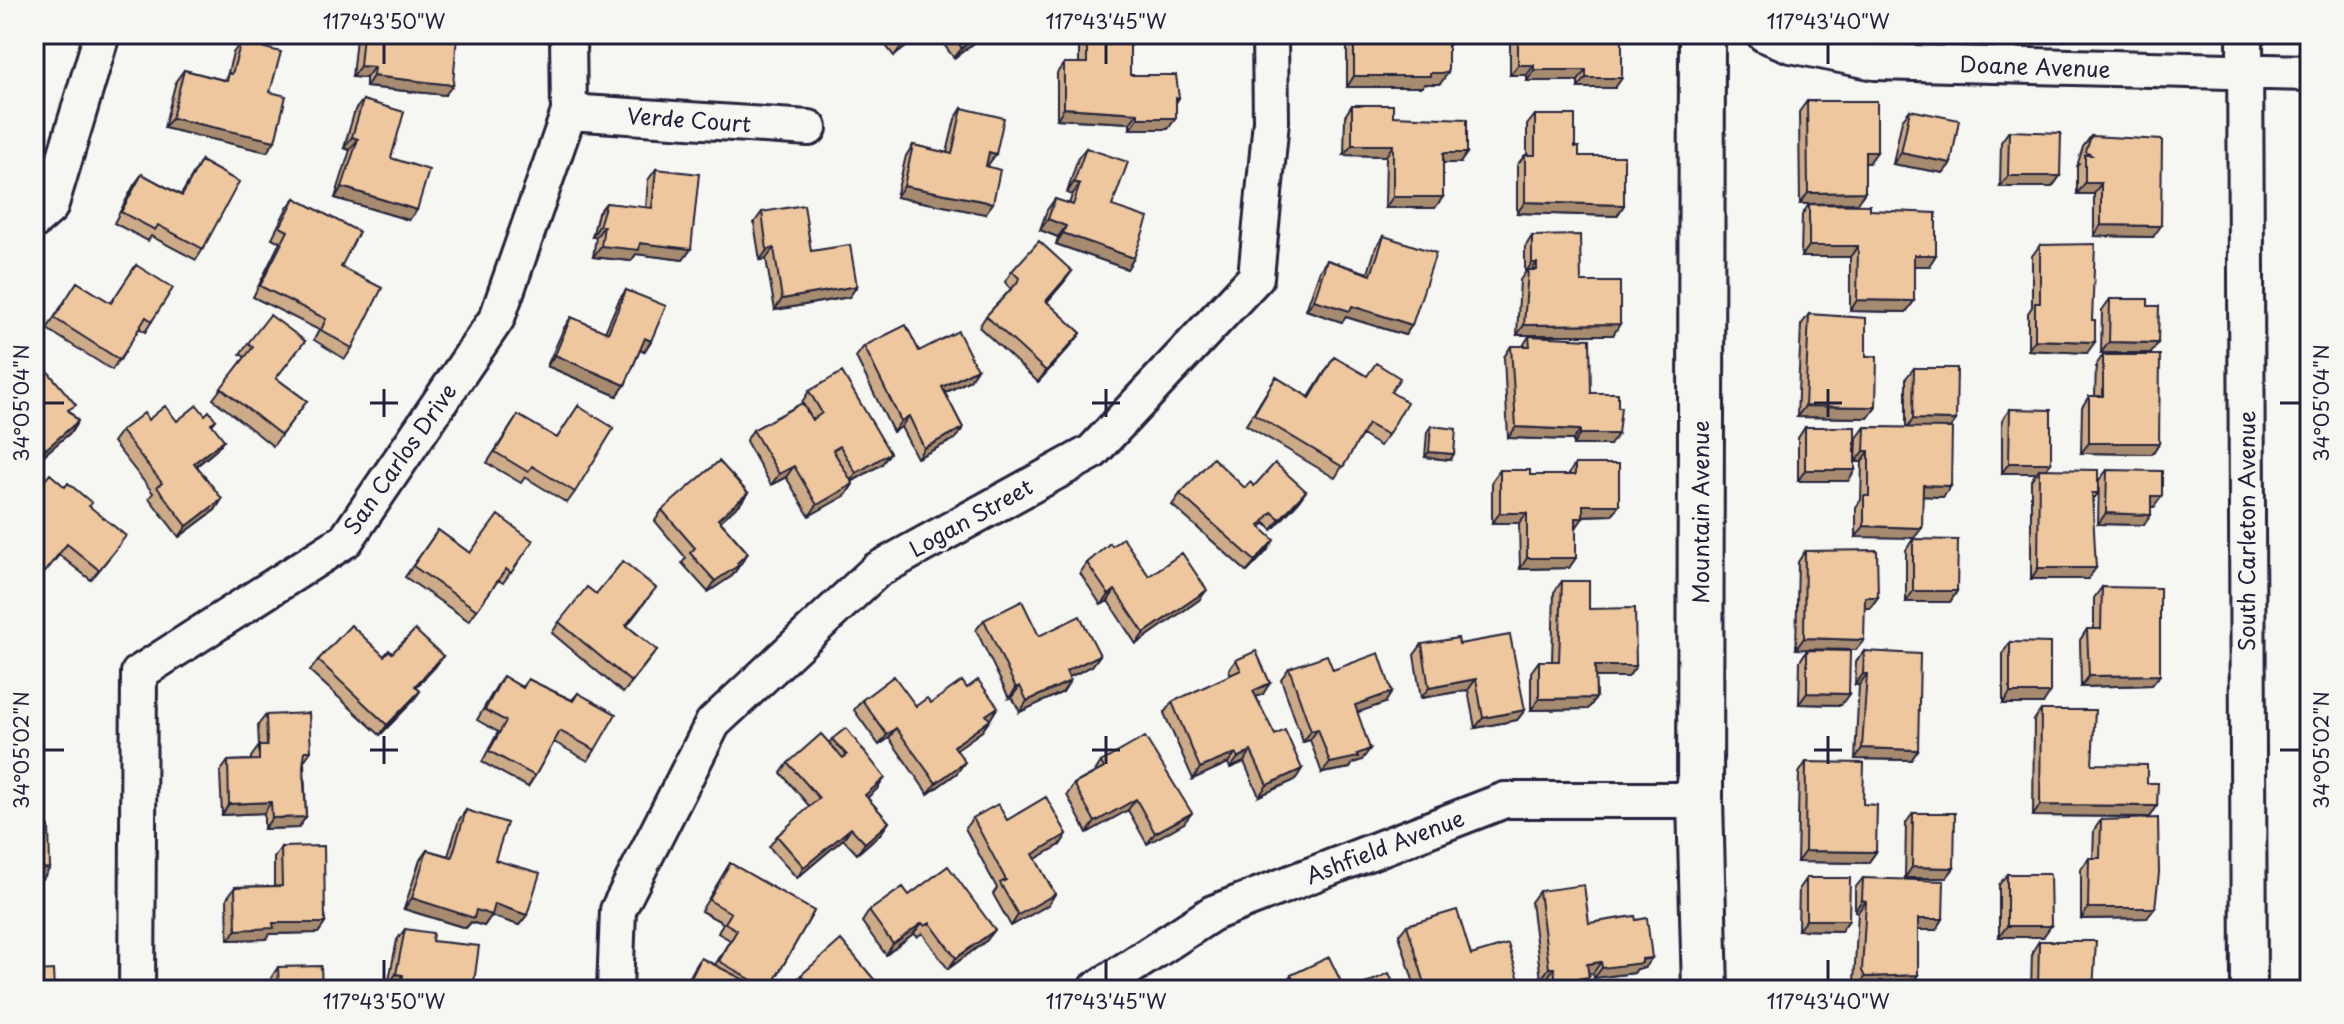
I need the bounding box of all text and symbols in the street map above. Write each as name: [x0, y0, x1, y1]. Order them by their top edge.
text: 117°43'50"W: [323, 6, 446, 36]
text: 117°43'45"W: [1045, 6, 1167, 36]
text: 117°43'40"W: [1766, 6, 1890, 36]
street label: Doane Avenue: [1959, 46, 2111, 85]
street label: Verde Court: [626, 98, 752, 139]
text: 34°05'04"N: [6, 344, 36, 462]
text: 34°05'04"N: [2306, 344, 2336, 462]
street label: San Carlos Drive: [334, 376, 463, 541]
street label: South Carleton Avenue: [2229, 411, 2262, 651]
street label: Mountain Avenue: [1683, 420, 1716, 604]
street label: Logan Street: [902, 469, 1038, 564]
text: 34°05'02"N: [6, 691, 36, 809]
text: 34°05'02"N: [2306, 691, 2336, 809]
street label: Ashfield Avenue: [1300, 800, 1468, 891]
text: 117°43'50"W: [323, 986, 446, 1016]
text: 117°43'45"W: [1045, 986, 1167, 1016]
text: 117°43'40"W: [1766, 986, 1890, 1016]

